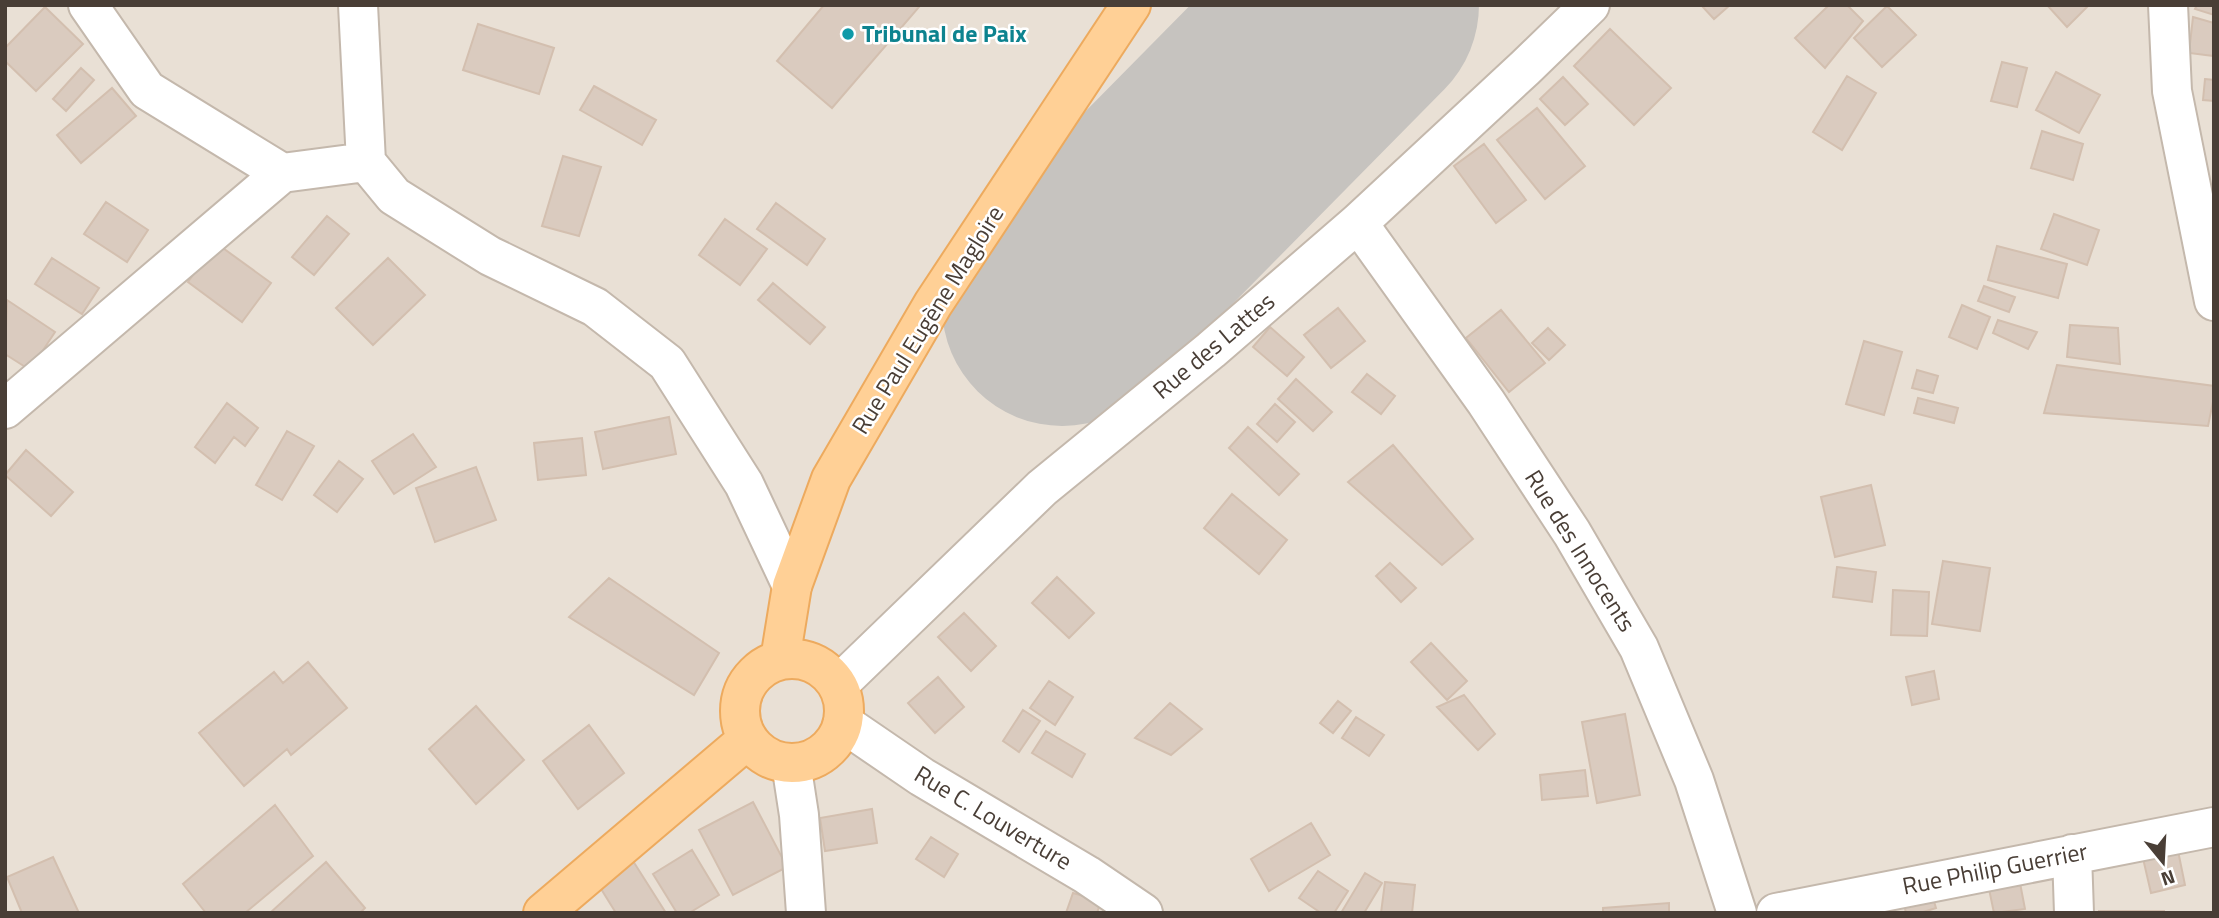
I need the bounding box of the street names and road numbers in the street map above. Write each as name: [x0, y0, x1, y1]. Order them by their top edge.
street label: Rue Paul Eugène Magloire: [842, 198, 1012, 441]
street label: Rue des Lattes: [1144, 283, 1282, 407]
street label: Rue des Innocents: [1516, 462, 1645, 639]
street label: Rue C. Louverture: [908, 756, 1079, 878]
street label: Rue Philip Guerrier: [1899, 832, 2090, 904]

